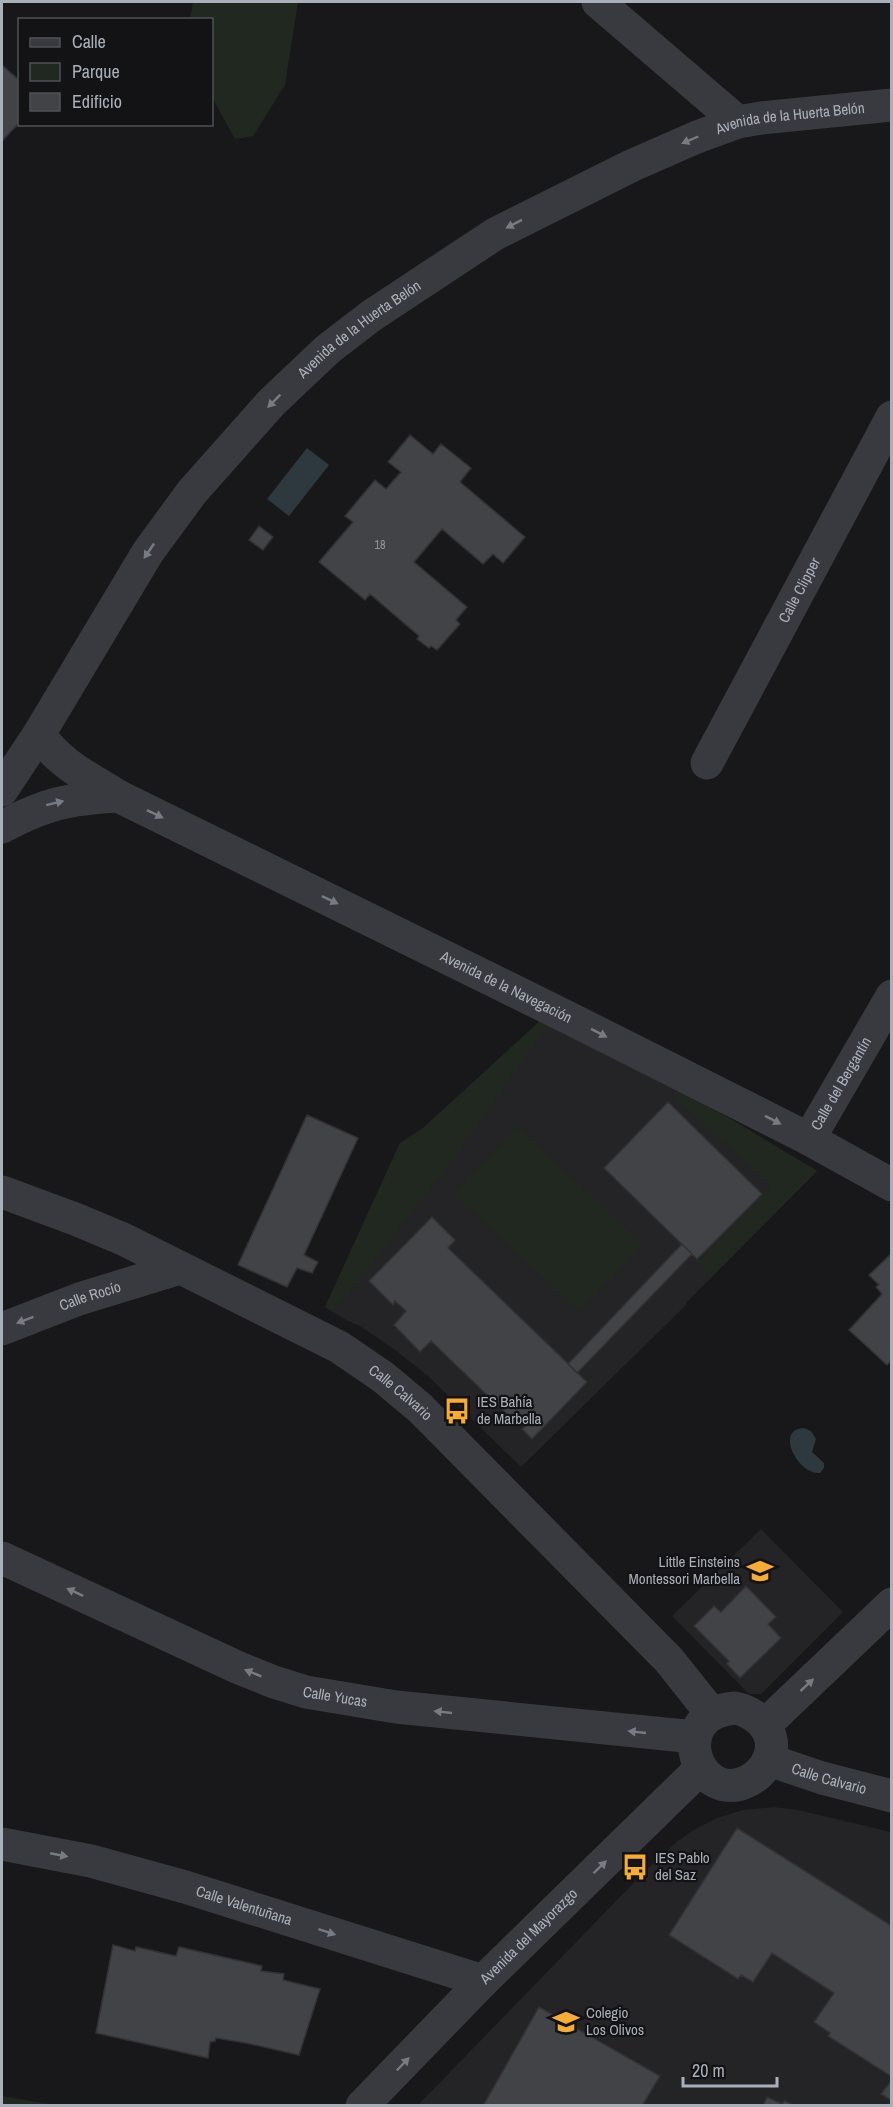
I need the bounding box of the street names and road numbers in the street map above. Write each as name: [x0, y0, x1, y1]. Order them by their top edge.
street label: Avenida de la Huerta Belón: [712, 97, 865, 140]
street label: Avenida de la Huerta Belón: [292, 275, 425, 383]
street label: Calle Clipper: [773, 554, 825, 626]
street label: Avenida de la Navegación: [436, 945, 576, 1028]
street label: Calle del Bergantín: [805, 1033, 876, 1134]
street label: Calle Rocío: [56, 1276, 123, 1316]
street label: Calle Calvario: [365, 1359, 438, 1425]
street label: Calle Yucas: [301, 1681, 369, 1712]
street label: Calle Calvario: [789, 1757, 869, 1799]
street label: Calle Valentuñana: [193, 1880, 295, 1930]
street label: Avenida del Mayorazgo: [474, 1883, 582, 1989]

